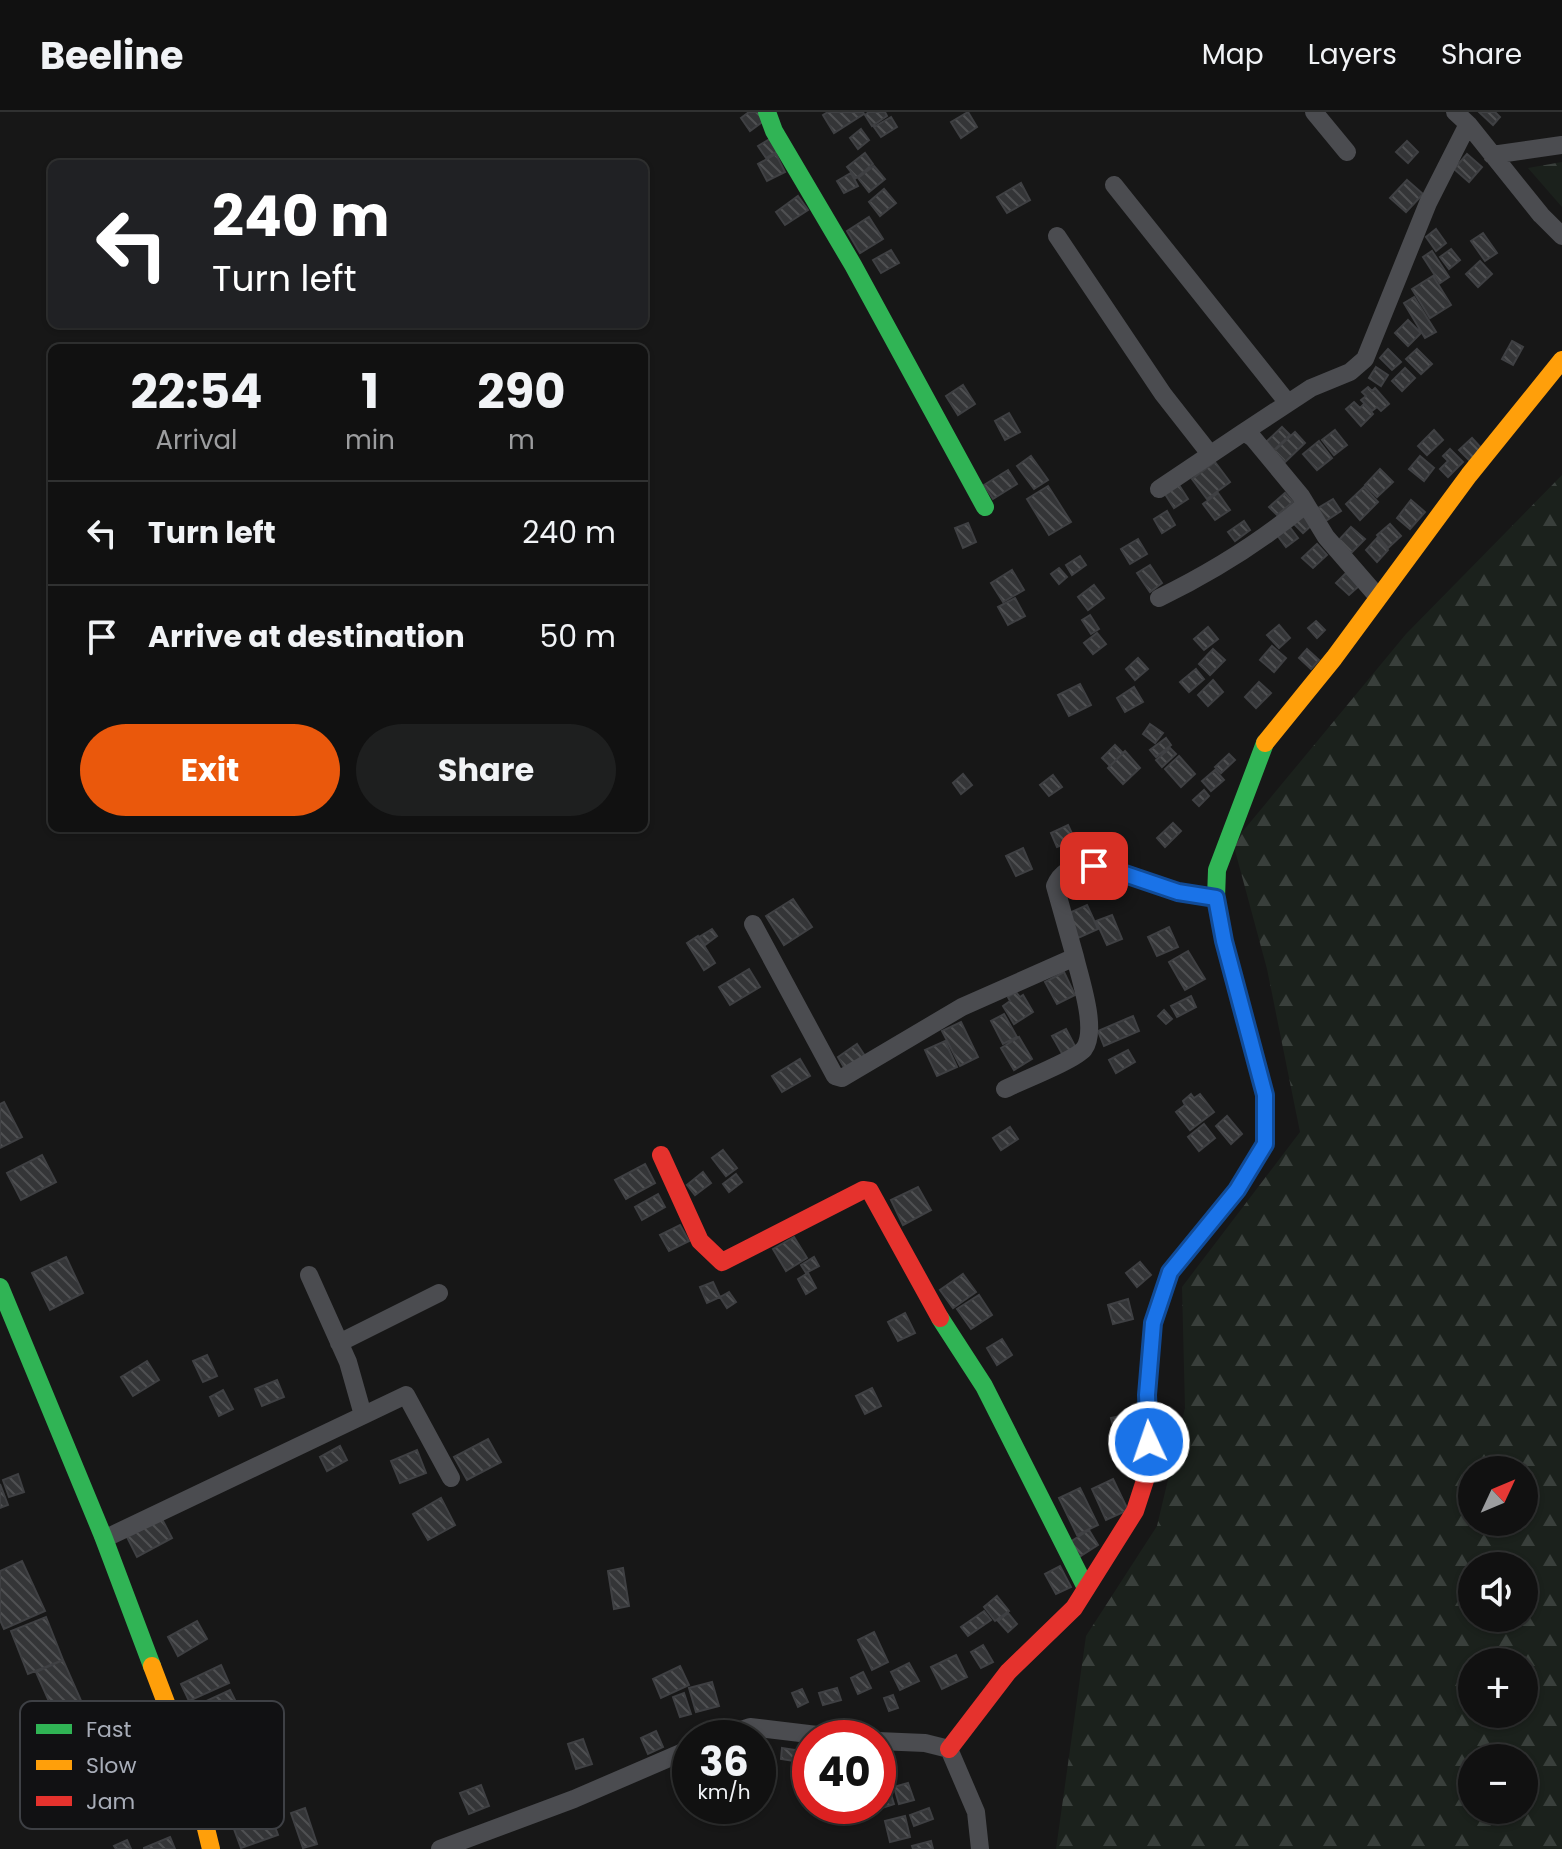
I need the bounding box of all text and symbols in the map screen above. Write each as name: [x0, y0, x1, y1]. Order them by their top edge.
text: Beeline: [40, 29, 183, 82]
text: Map: [1202, 35, 1264, 74]
text: Layers: [1308, 35, 1397, 74]
text: Share: [1441, 35, 1522, 74]
text: 240 m: [212, 177, 390, 256]
icon: left: [80, 192, 184, 296]
text: Turn left: [212, 253, 357, 304]
text: 22:54: [130, 358, 263, 425]
text: 1: [361, 358, 379, 425]
text: 290: [477, 358, 566, 425]
text: Arrival: [156, 422, 237, 458]
text: min: [345, 422, 395, 458]
text: m: [508, 422, 535, 458]
icon: left: [80, 511, 124, 555]
text: Turn left: [148, 511, 276, 554]
text: 240 m: [522, 511, 616, 554]
icon: arrive: [80, 615, 124, 659]
text: Arrive at destination: [148, 615, 465, 658]
text: 50 m: [539, 615, 616, 658]
button: Exit: [80, 724, 340, 816]
button: Share: [356, 724, 616, 816]
pin: [1060, 832, 1128, 900]
icon: arrive: [1072, 844, 1116, 888]
position arrow: [1107, 1400, 1191, 1484]
north arrow: [1458, 1456, 1538, 1536]
map controls: [1458, 1456, 1538, 1824]
button: sound: [1458, 1552, 1538, 1632]
button: +: [1458, 1648, 1538, 1728]
legend: [20, 1701, 284, 1829]
text: Fast: [86, 1714, 131, 1745]
speed limit sign: 40: [792, 1720, 896, 1824]
text: 36: [699, 1734, 749, 1790]
button: −: [1458, 1744, 1538, 1824]
text: Slow: [86, 1750, 136, 1781]
text: km/h: [697, 1778, 751, 1806]
text: Jam: [86, 1786, 135, 1817]

